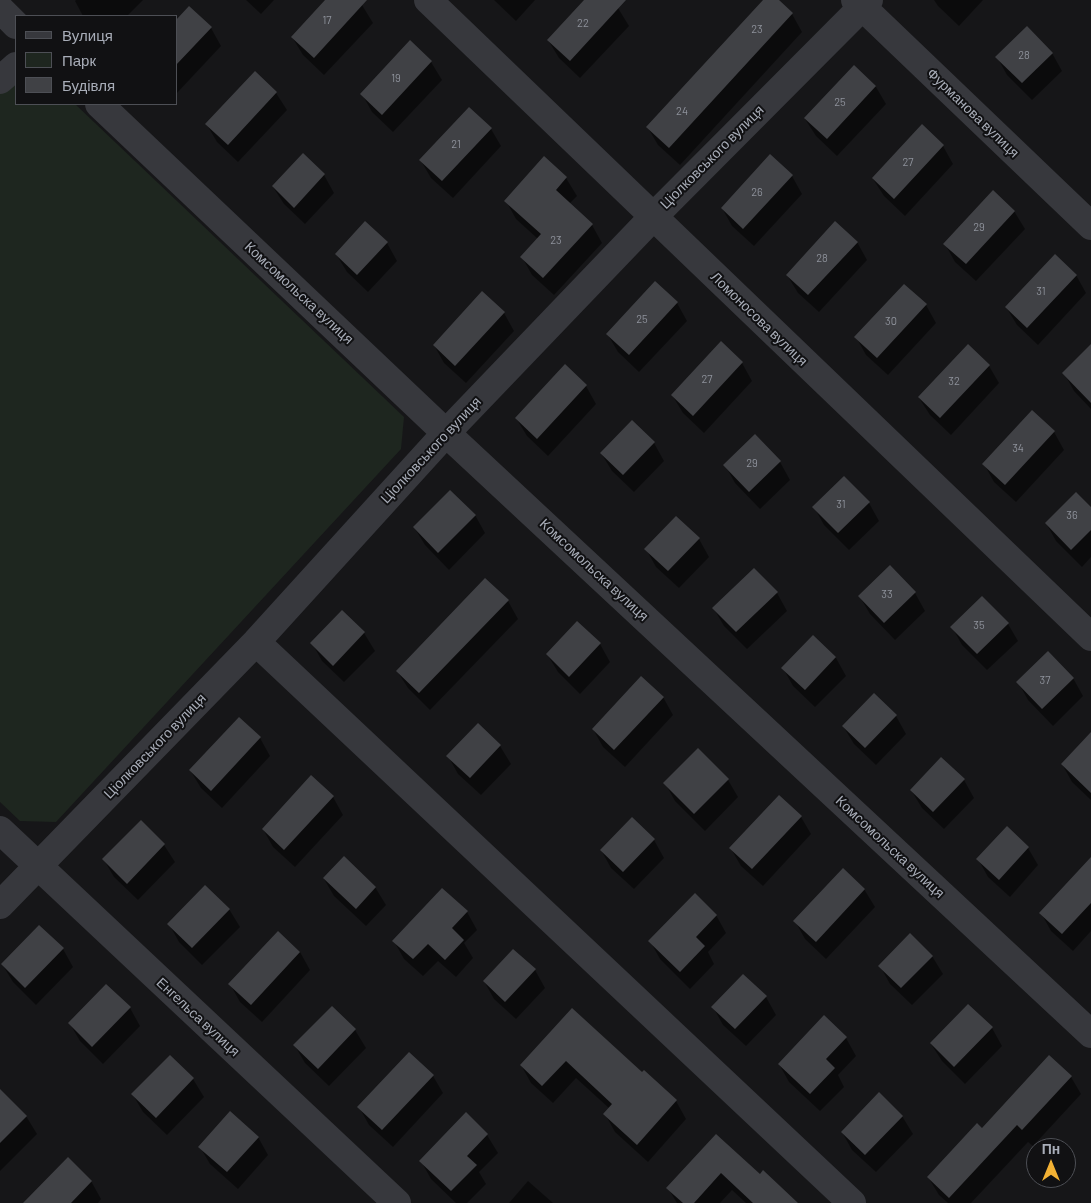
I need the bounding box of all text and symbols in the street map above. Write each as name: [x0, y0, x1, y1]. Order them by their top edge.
house number: 17: [322, 13, 332, 27]
legend: [15, 15, 178, 105]
house number: 22: [577, 16, 589, 30]
house number: 23: [751, 22, 763, 36]
text: Вулиця: [62, 26, 113, 44]
house number: 28: [1018, 48, 1030, 62]
text: Парк: [62, 51, 96, 69]
street label: Фурманова вулиця: [923, 65, 1023, 161]
house number: 19: [391, 71, 401, 85]
text: Будівля: [62, 76, 115, 94]
house number: 25: [834, 95, 846, 109]
street label: Ціолковського вулиця: [657, 102, 767, 212]
house number: 24: [676, 104, 688, 118]
house number: 21: [451, 137, 461, 151]
house number: 27: [902, 155, 914, 169]
house number: 26: [751, 185, 763, 199]
house number: 29: [973, 220, 985, 234]
house number: 23: [550, 233, 562, 247]
street label: Комсомольска вулиця: [241, 238, 357, 348]
house number: 28: [816, 251, 828, 265]
street label: Ломоносова вулиця: [707, 268, 811, 370]
house number: 31: [1036, 284, 1046, 298]
house number: 25: [636, 312, 648, 326]
house number: 30: [885, 314, 897, 328]
house number: 27: [701, 372, 713, 386]
house number: 32: [948, 374, 960, 388]
street label: Ціолковського вулиця: [377, 393, 485, 507]
house number: 34: [1012, 441, 1024, 455]
house number: 29: [746, 456, 758, 470]
house number: 31: [836, 497, 846, 511]
house number: 36: [1066, 508, 1078, 522]
street label: Комсомольска вулиця: [536, 515, 652, 625]
house number: 33: [881, 587, 893, 601]
house number: 35: [973, 618, 985, 632]
house number: 37: [1040, 673, 1050, 687]
street label: Ціолковського вулиця: [100, 690, 210, 802]
street label: Комсомольска вулиця: [832, 792, 948, 902]
street label: Енгельса вулиця: [153, 974, 243, 1060]
north arrow: [1026, 1138, 1076, 1188]
text: Пн: [1042, 1140, 1060, 1157]

